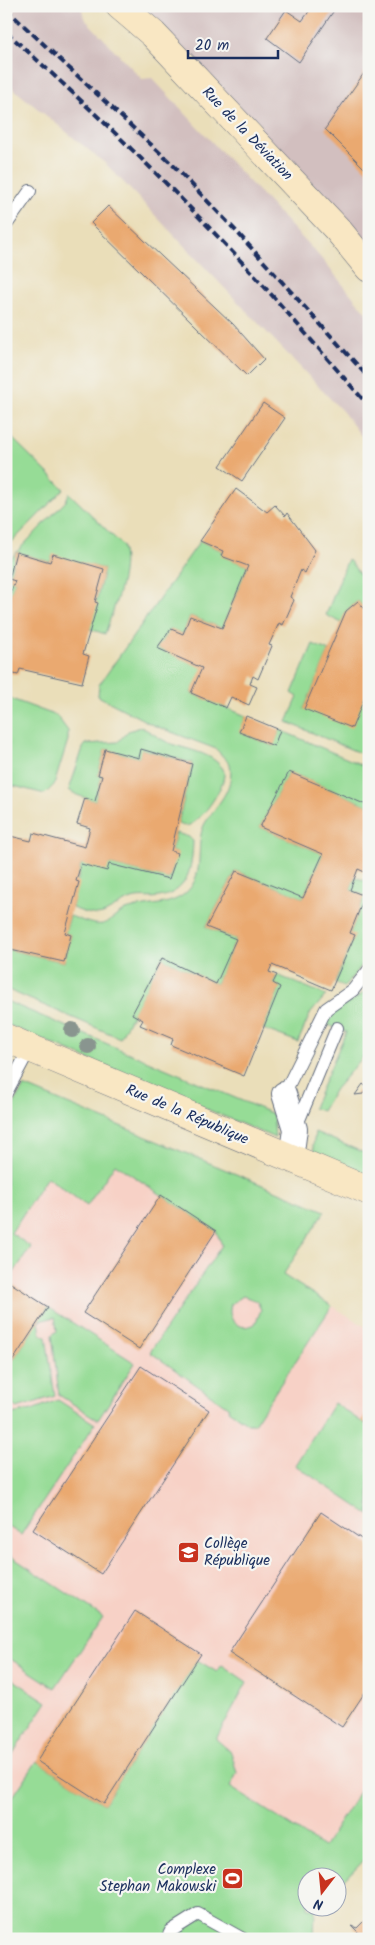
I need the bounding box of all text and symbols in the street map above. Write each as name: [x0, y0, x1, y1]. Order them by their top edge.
scale bar: [188, 28, 278, 60]
text: 20 m: [195, 34, 229, 58]
street label: Rue de la Déviation: [196, 81, 298, 187]
street label: Rue de la République: [122, 1078, 252, 1152]
place label: Collège République: [204, 1532, 270, 1573]
school or university icon: Collège République: [176, 1541, 200, 1565]
place label: Complexe Stephan Makowski: [99, 1858, 217, 1899]
sports icon: Complexe Stephan Makowski: [220, 1867, 244, 1891]
north arrow: [298, 1868, 348, 1918]
text: N: [311, 1892, 326, 1915]

